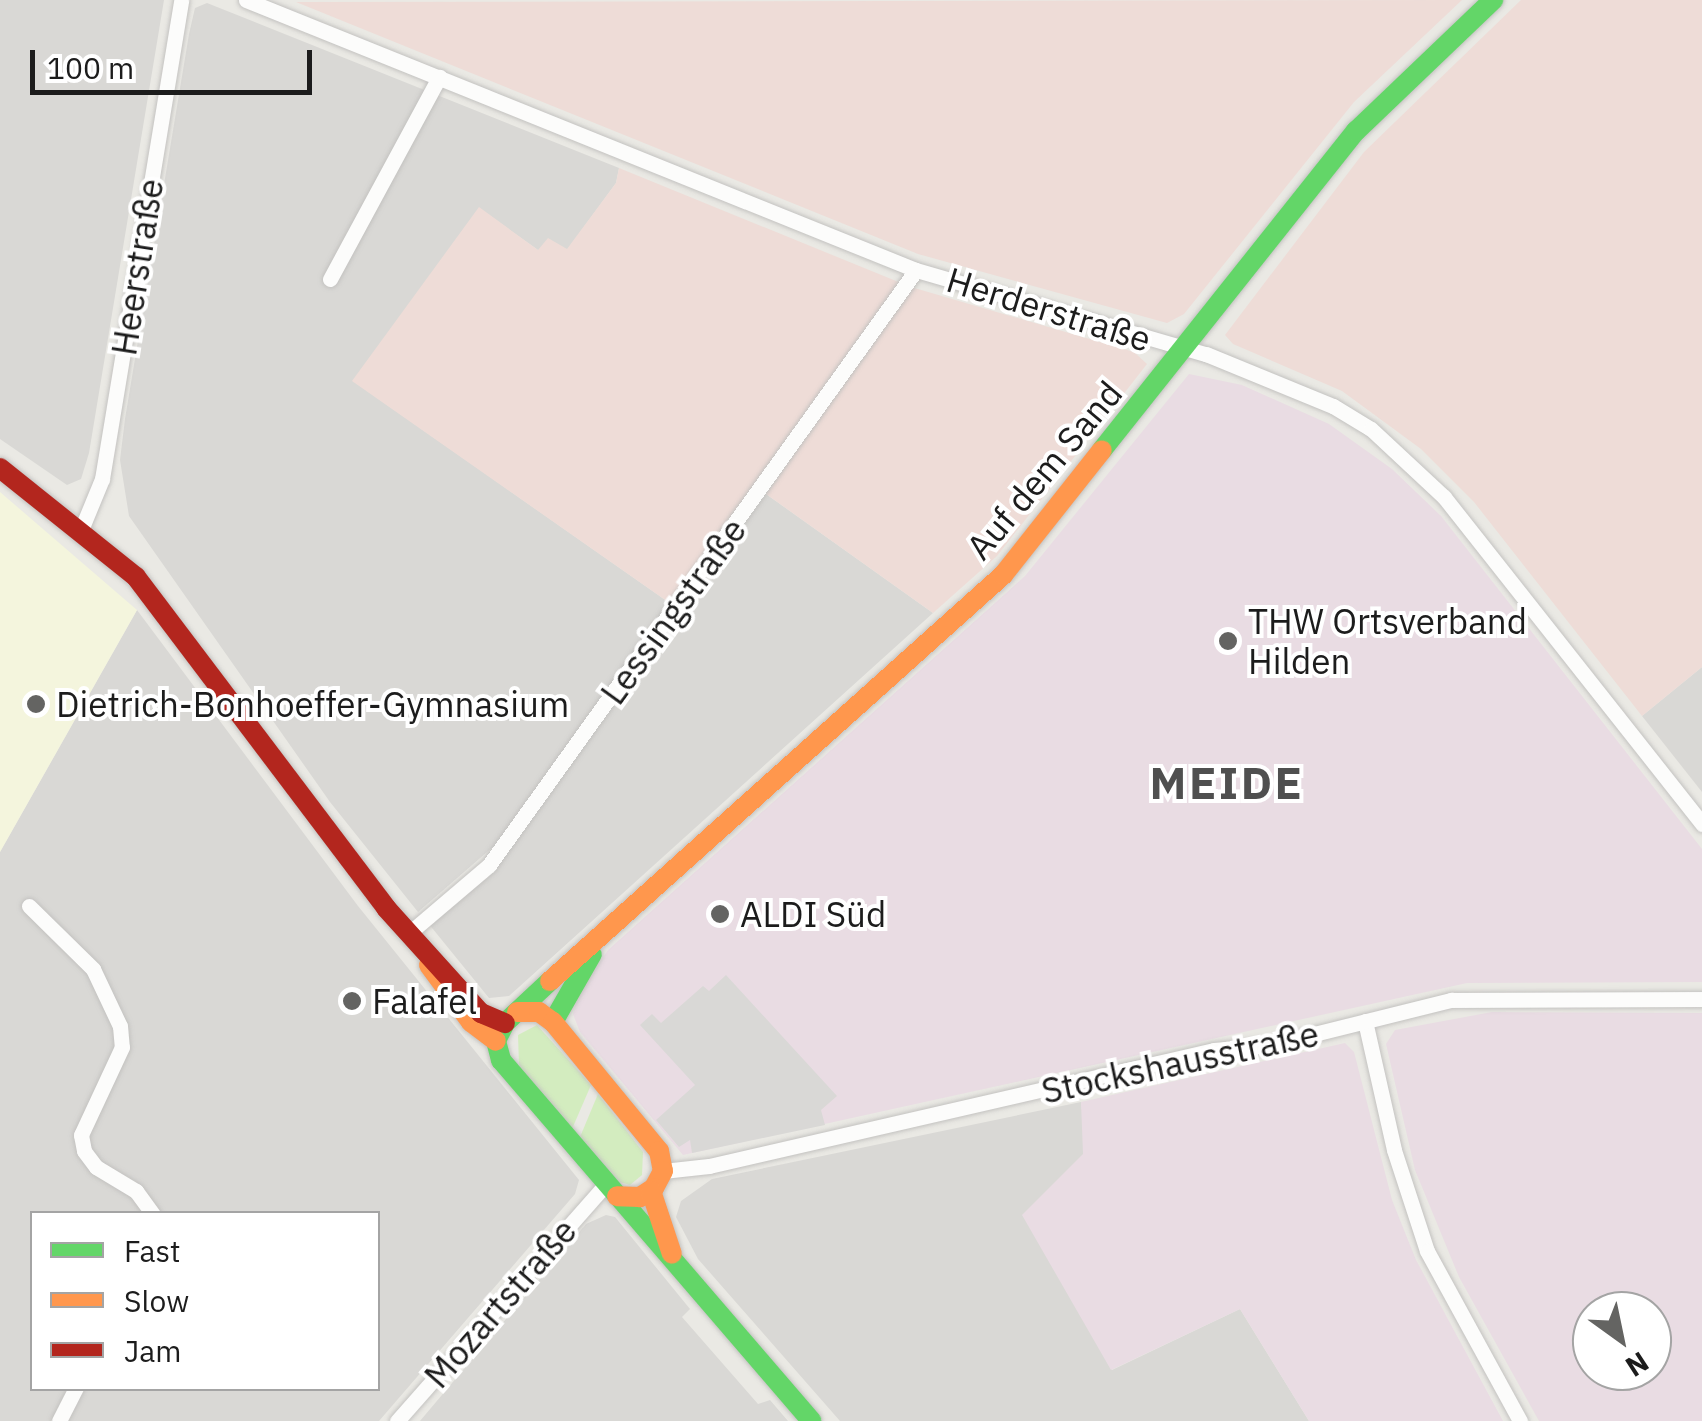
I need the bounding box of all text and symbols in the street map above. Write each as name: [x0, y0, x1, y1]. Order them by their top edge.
scale bar: [35, 30, 318, 92]
text: 100 m: [47, 48, 134, 87]
street label: Heerstraße: [102, 176, 172, 358]
street label: Herderstraße: [942, 258, 1156, 360]
street label: Auf dem Sand: [957, 372, 1131, 568]
street label: Lessingstraße: [592, 510, 754, 712]
place label: THW Ortsverband Hilden: [1248, 600, 1527, 682]
marker: THW Ortsverband Hilden: [1217, 630, 1239, 652]
place label: Dietrich-Bonhoeffer-Gymnasium: [56, 683, 569, 725]
marker: Dietrich-Bonhoeffer-Gymnasium: [25, 693, 47, 715]
district label: MEIDE: [1150, 756, 1304, 810]
place label: ALDI Süd: [740, 893, 886, 935]
marker: ALDI Süd: [709, 903, 731, 925]
place label: Falafel: [372, 980, 477, 1022]
marker: Falafel: [341, 990, 363, 1012]
street label: Stockshausstraße: [1038, 1012, 1322, 1112]
street label: Mozartstraße: [415, 1210, 585, 1396]
legend: [30, 1211, 380, 1391]
text: Fast: [124, 1231, 181, 1270]
text: Slow: [124, 1281, 189, 1320]
north arrow: [1572, 1291, 1672, 1391]
text: Jam: [124, 1331, 182, 1370]
text: N: [1619, 1344, 1656, 1386]

